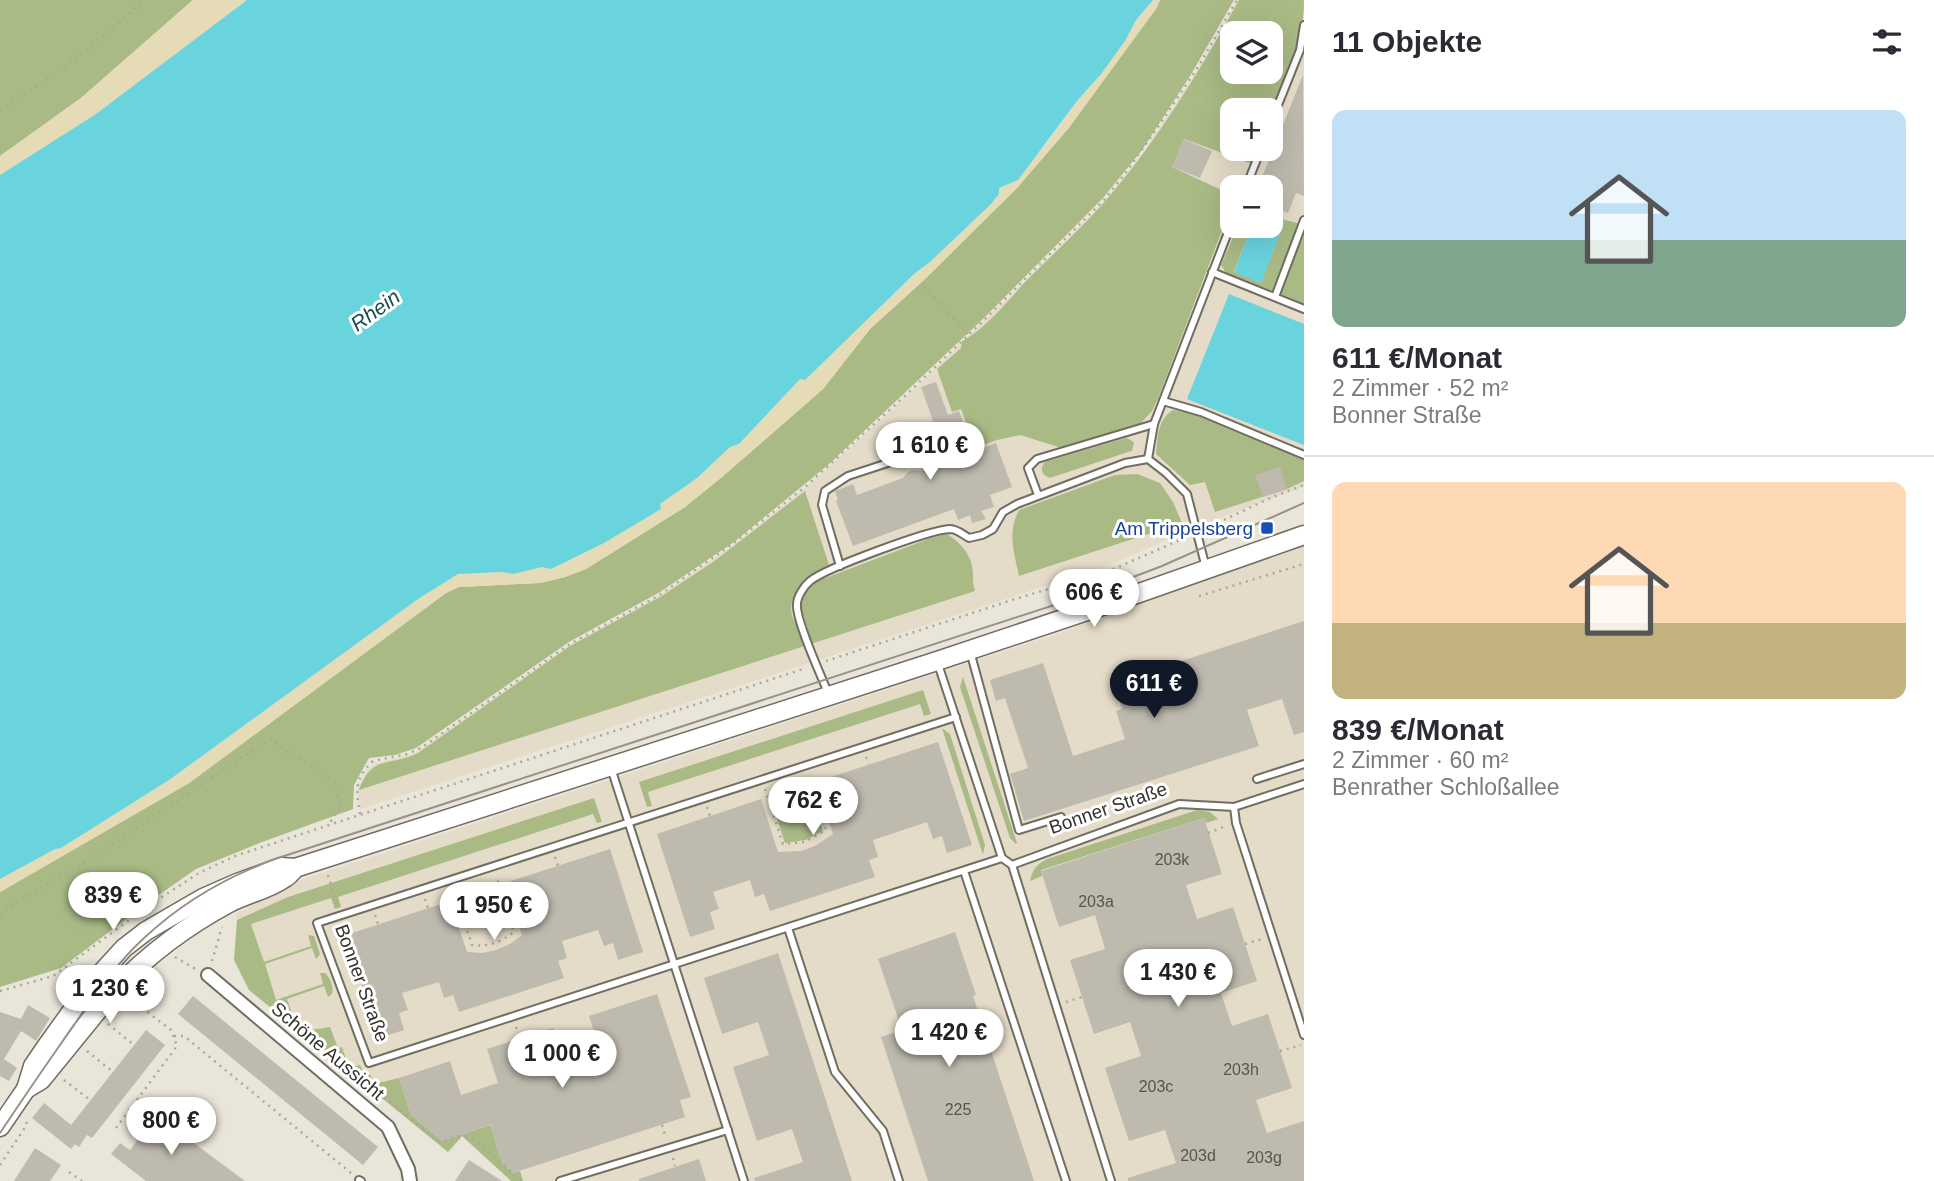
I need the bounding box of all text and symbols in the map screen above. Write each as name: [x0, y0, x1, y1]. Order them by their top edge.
map controls: [1220, 21, 1283, 238]
button: layers: [1220, 21, 1283, 84]
icon: filters: [1868, 23, 1906, 61]
text: 11 Objekte: [1332, 25, 1482, 58]
button: +: [1220, 98, 1283, 161]
icon: home: [1556, 156, 1682, 282]
button: −: [1220, 175, 1283, 238]
water label: Rhein: [346, 285, 404, 335]
text: 611 €/Monat: [1332, 341, 1502, 374]
text: 2 Zimmer · 52 m²: [1332, 375, 1508, 401]
text: Bonner Straße: [1332, 402, 1482, 428]
pin: 1 610 €: [865, 422, 995, 482]
text: 1 610 €: [892, 432, 968, 458]
place label: Am Trippelsberg: [1115, 518, 1253, 539]
marker: Am Trippelsberg: [1259, 520, 1275, 536]
icon: home: [1556, 528, 1682, 654]
pin: 606 €: [1045, 570, 1143, 629]
text: 606 €: [1065, 579, 1123, 605]
pin: 611 €: [1105, 660, 1203, 720]
text: 611 €: [1126, 670, 1182, 696]
text: 839 €/Monat: [1332, 713, 1504, 746]
text: 2 Zimmer · 60 m²: [1332, 747, 1508, 773]
text: Benrather Schloßallee: [1332, 774, 1560, 800]
pin: 762 €: [764, 778, 862, 837]
street label: Bonner Straße: [1046, 778, 1170, 838]
text: 762 €: [784, 787, 842, 813]
house number: 203k: [1155, 851, 1190, 868]
pin: 839 €: [64, 872, 162, 932]
text: 839 €: [84, 882, 142, 908]
pin: 1 950 €: [429, 883, 559, 942]
text: 1 950 €: [456, 892, 532, 918]
house number: 203a: [1078, 893, 1114, 910]
street label: Bonner Straße: [331, 921, 393, 1045]
pin: 1 430 €: [1113, 950, 1243, 1009]
text: 1 430 €: [1140, 959, 1216, 985]
pin: 1 230 €: [45, 965, 175, 1025]
text: 1 230 €: [72, 975, 148, 1001]
street label: Schöne Aussicht: [267, 998, 389, 1105]
pin: 1 420 €: [884, 1010, 1014, 1069]
text: 1 420 €: [911, 1019, 987, 1045]
pin: 1 000 €: [497, 1030, 627, 1090]
text: 1 000 €: [524, 1040, 600, 1066]
house number: 203h: [1223, 1061, 1259, 1078]
house number: 203c: [1139, 1078, 1173, 1095]
pin: 800 €: [122, 1098, 220, 1157]
house number: 225: [945, 1101, 971, 1118]
text: 800 €: [142, 1107, 200, 1133]
house number: 203d: [1180, 1147, 1216, 1164]
house number: 203g: [1246, 1149, 1282, 1166]

